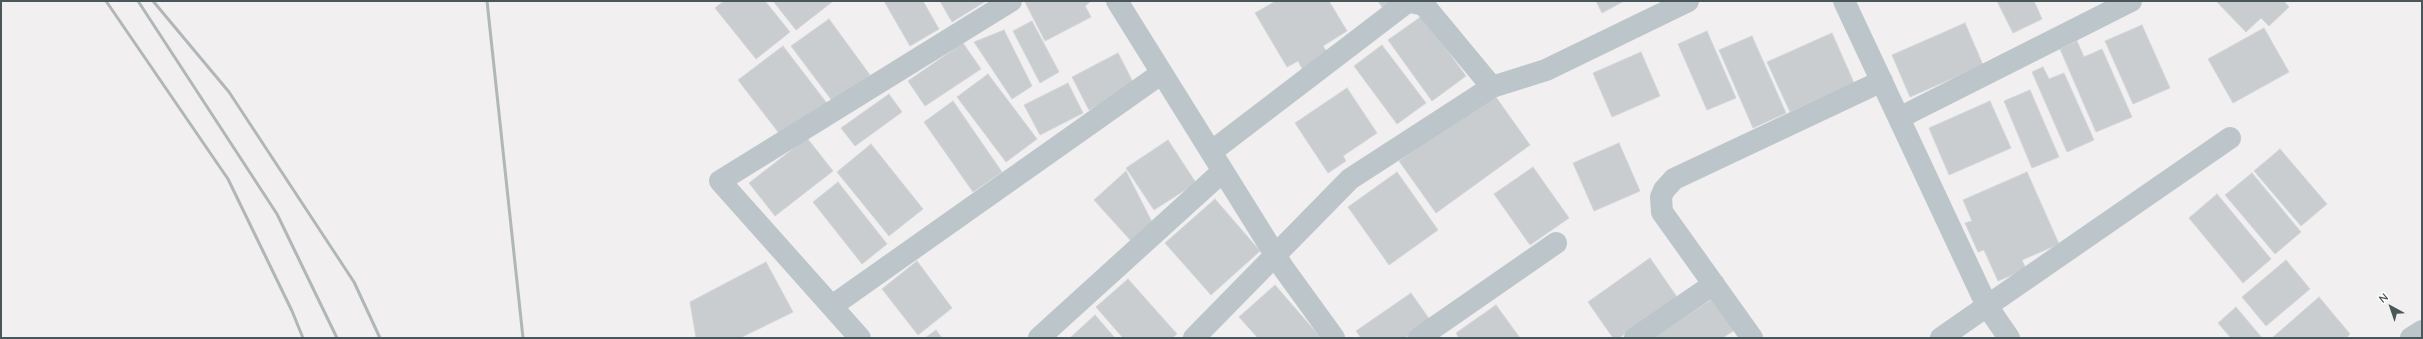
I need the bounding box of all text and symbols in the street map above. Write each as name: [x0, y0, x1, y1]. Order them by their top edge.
north arrow: [2371, 287, 2411, 327]
text: N: [2376, 290, 2391, 306]

